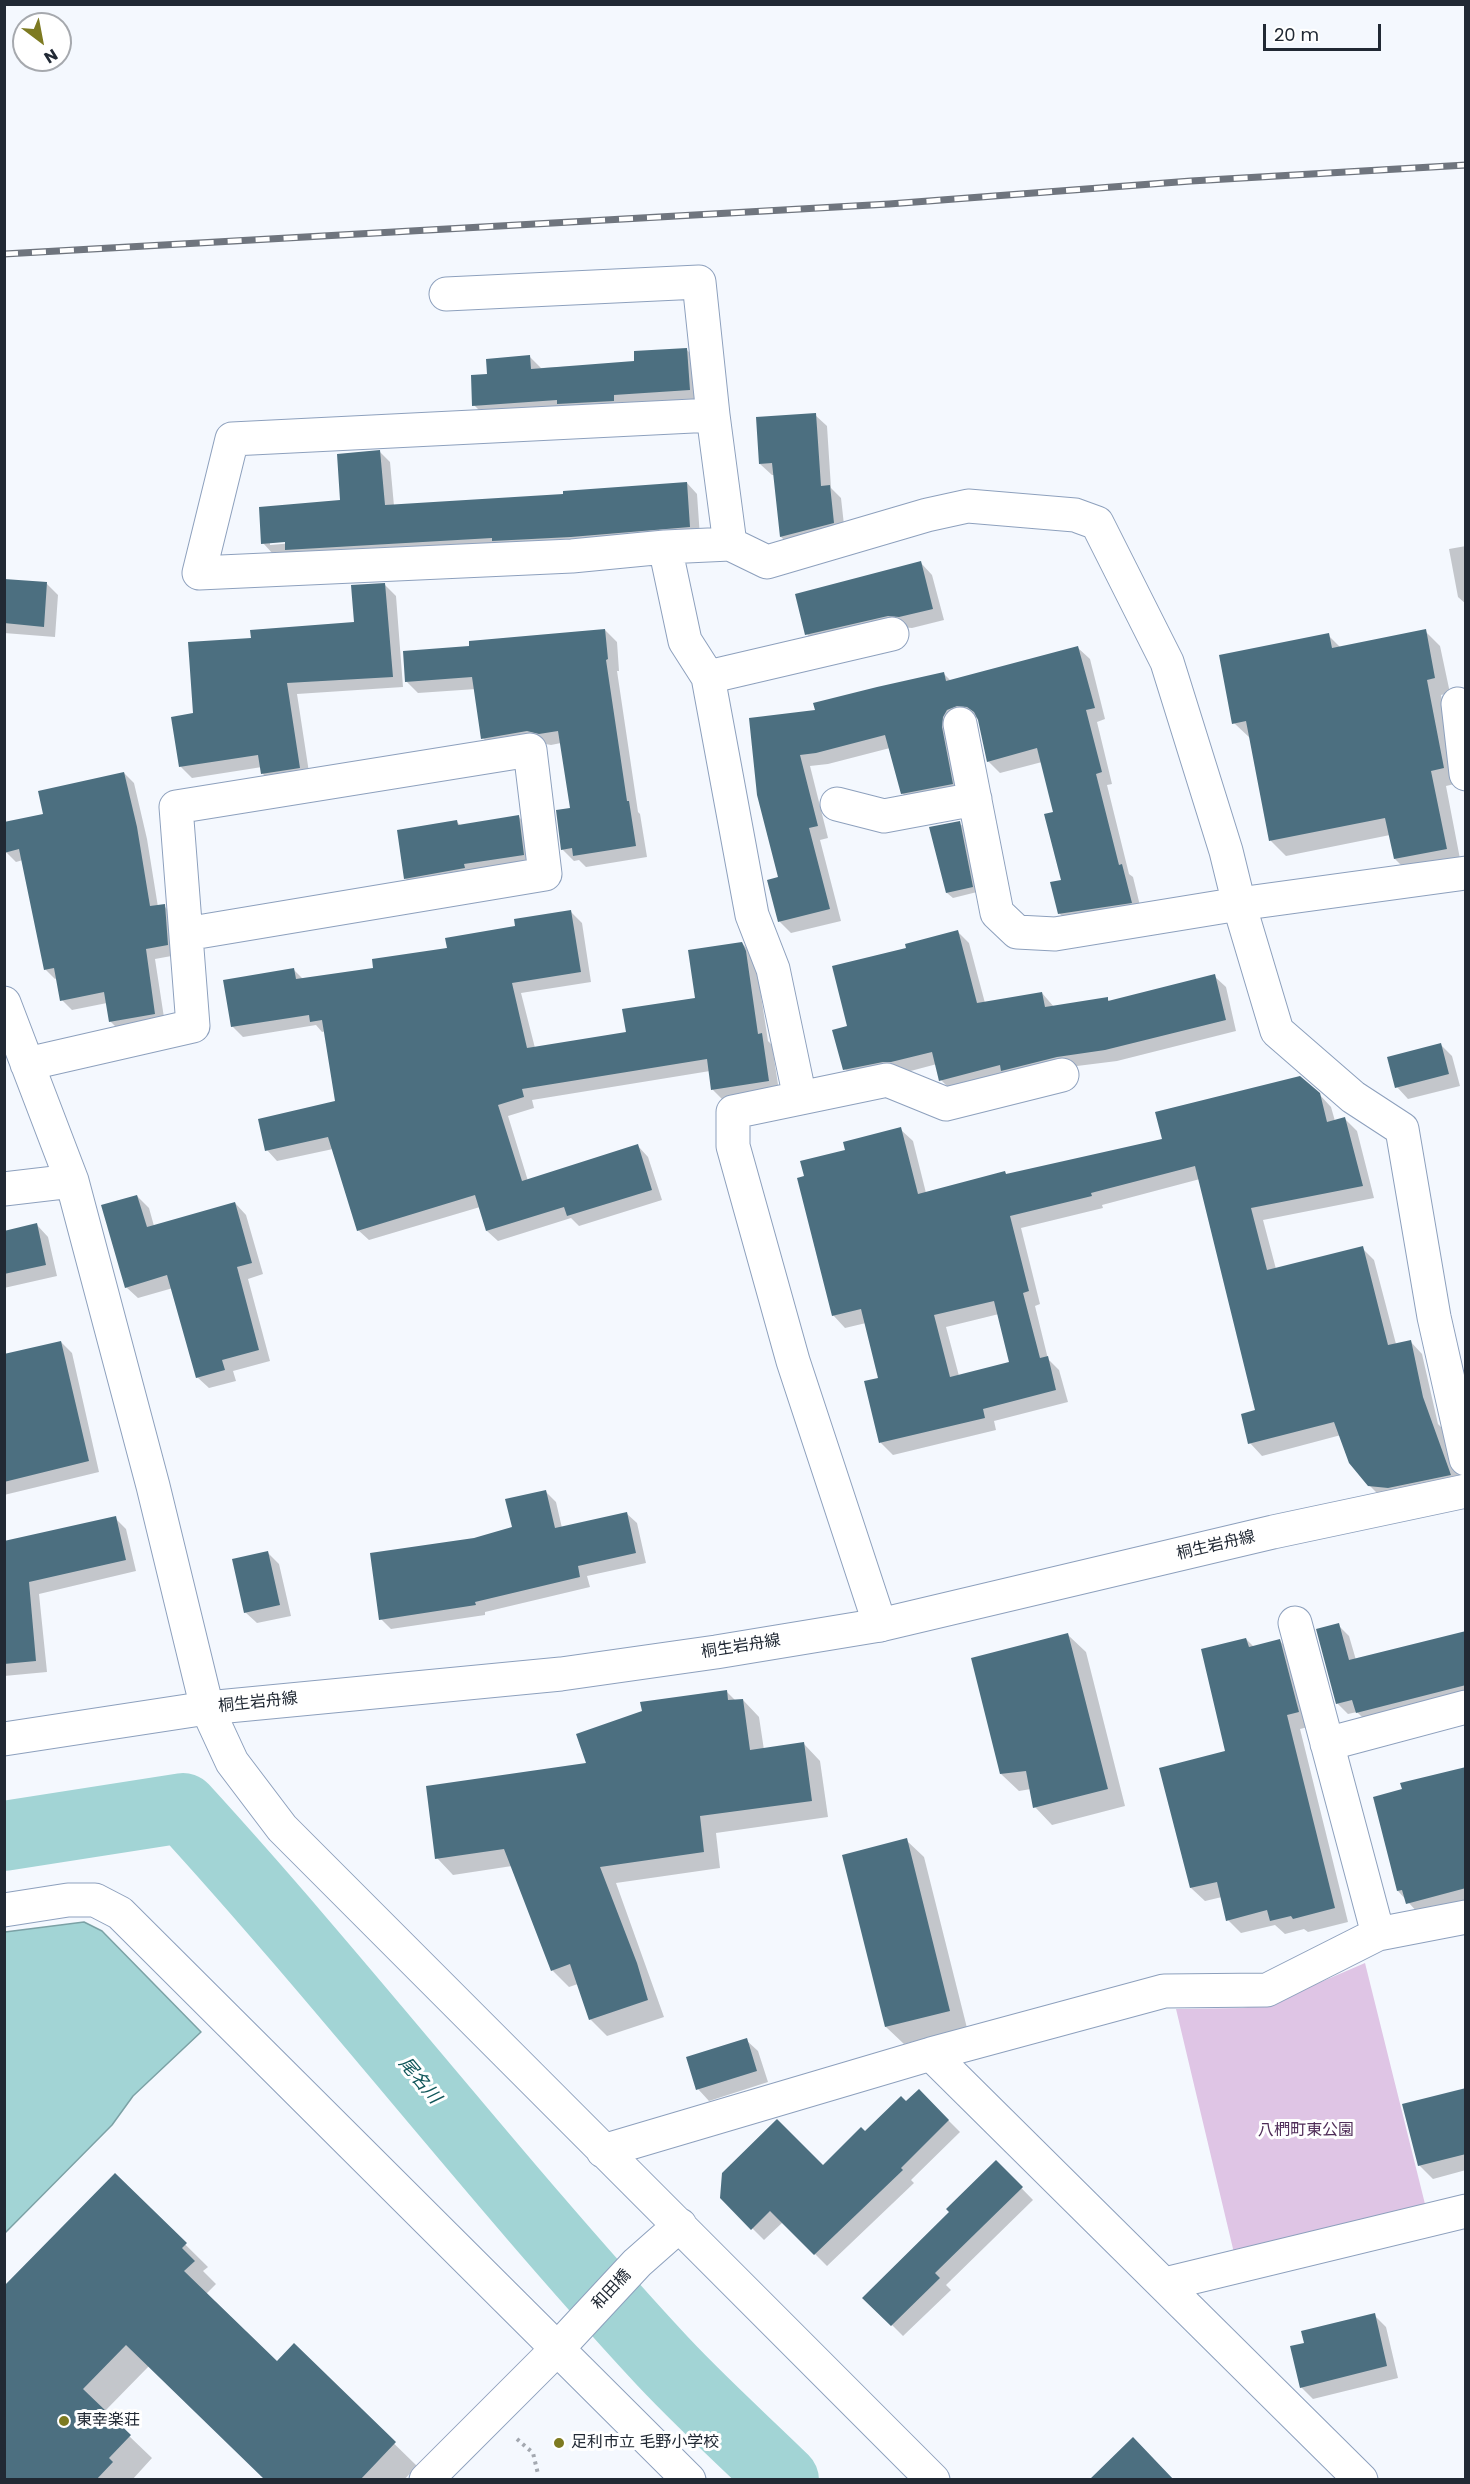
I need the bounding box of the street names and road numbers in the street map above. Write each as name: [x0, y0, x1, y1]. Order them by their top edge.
street label: 桐生岩舟線: [1175, 1528, 1257, 1564]
street label: 桐生岩舟線: [700, 1631, 782, 1663]
street label: 桐生岩舟線: [217, 1689, 299, 1717]
street label: 和田橋: [589, 2266, 635, 2314]

